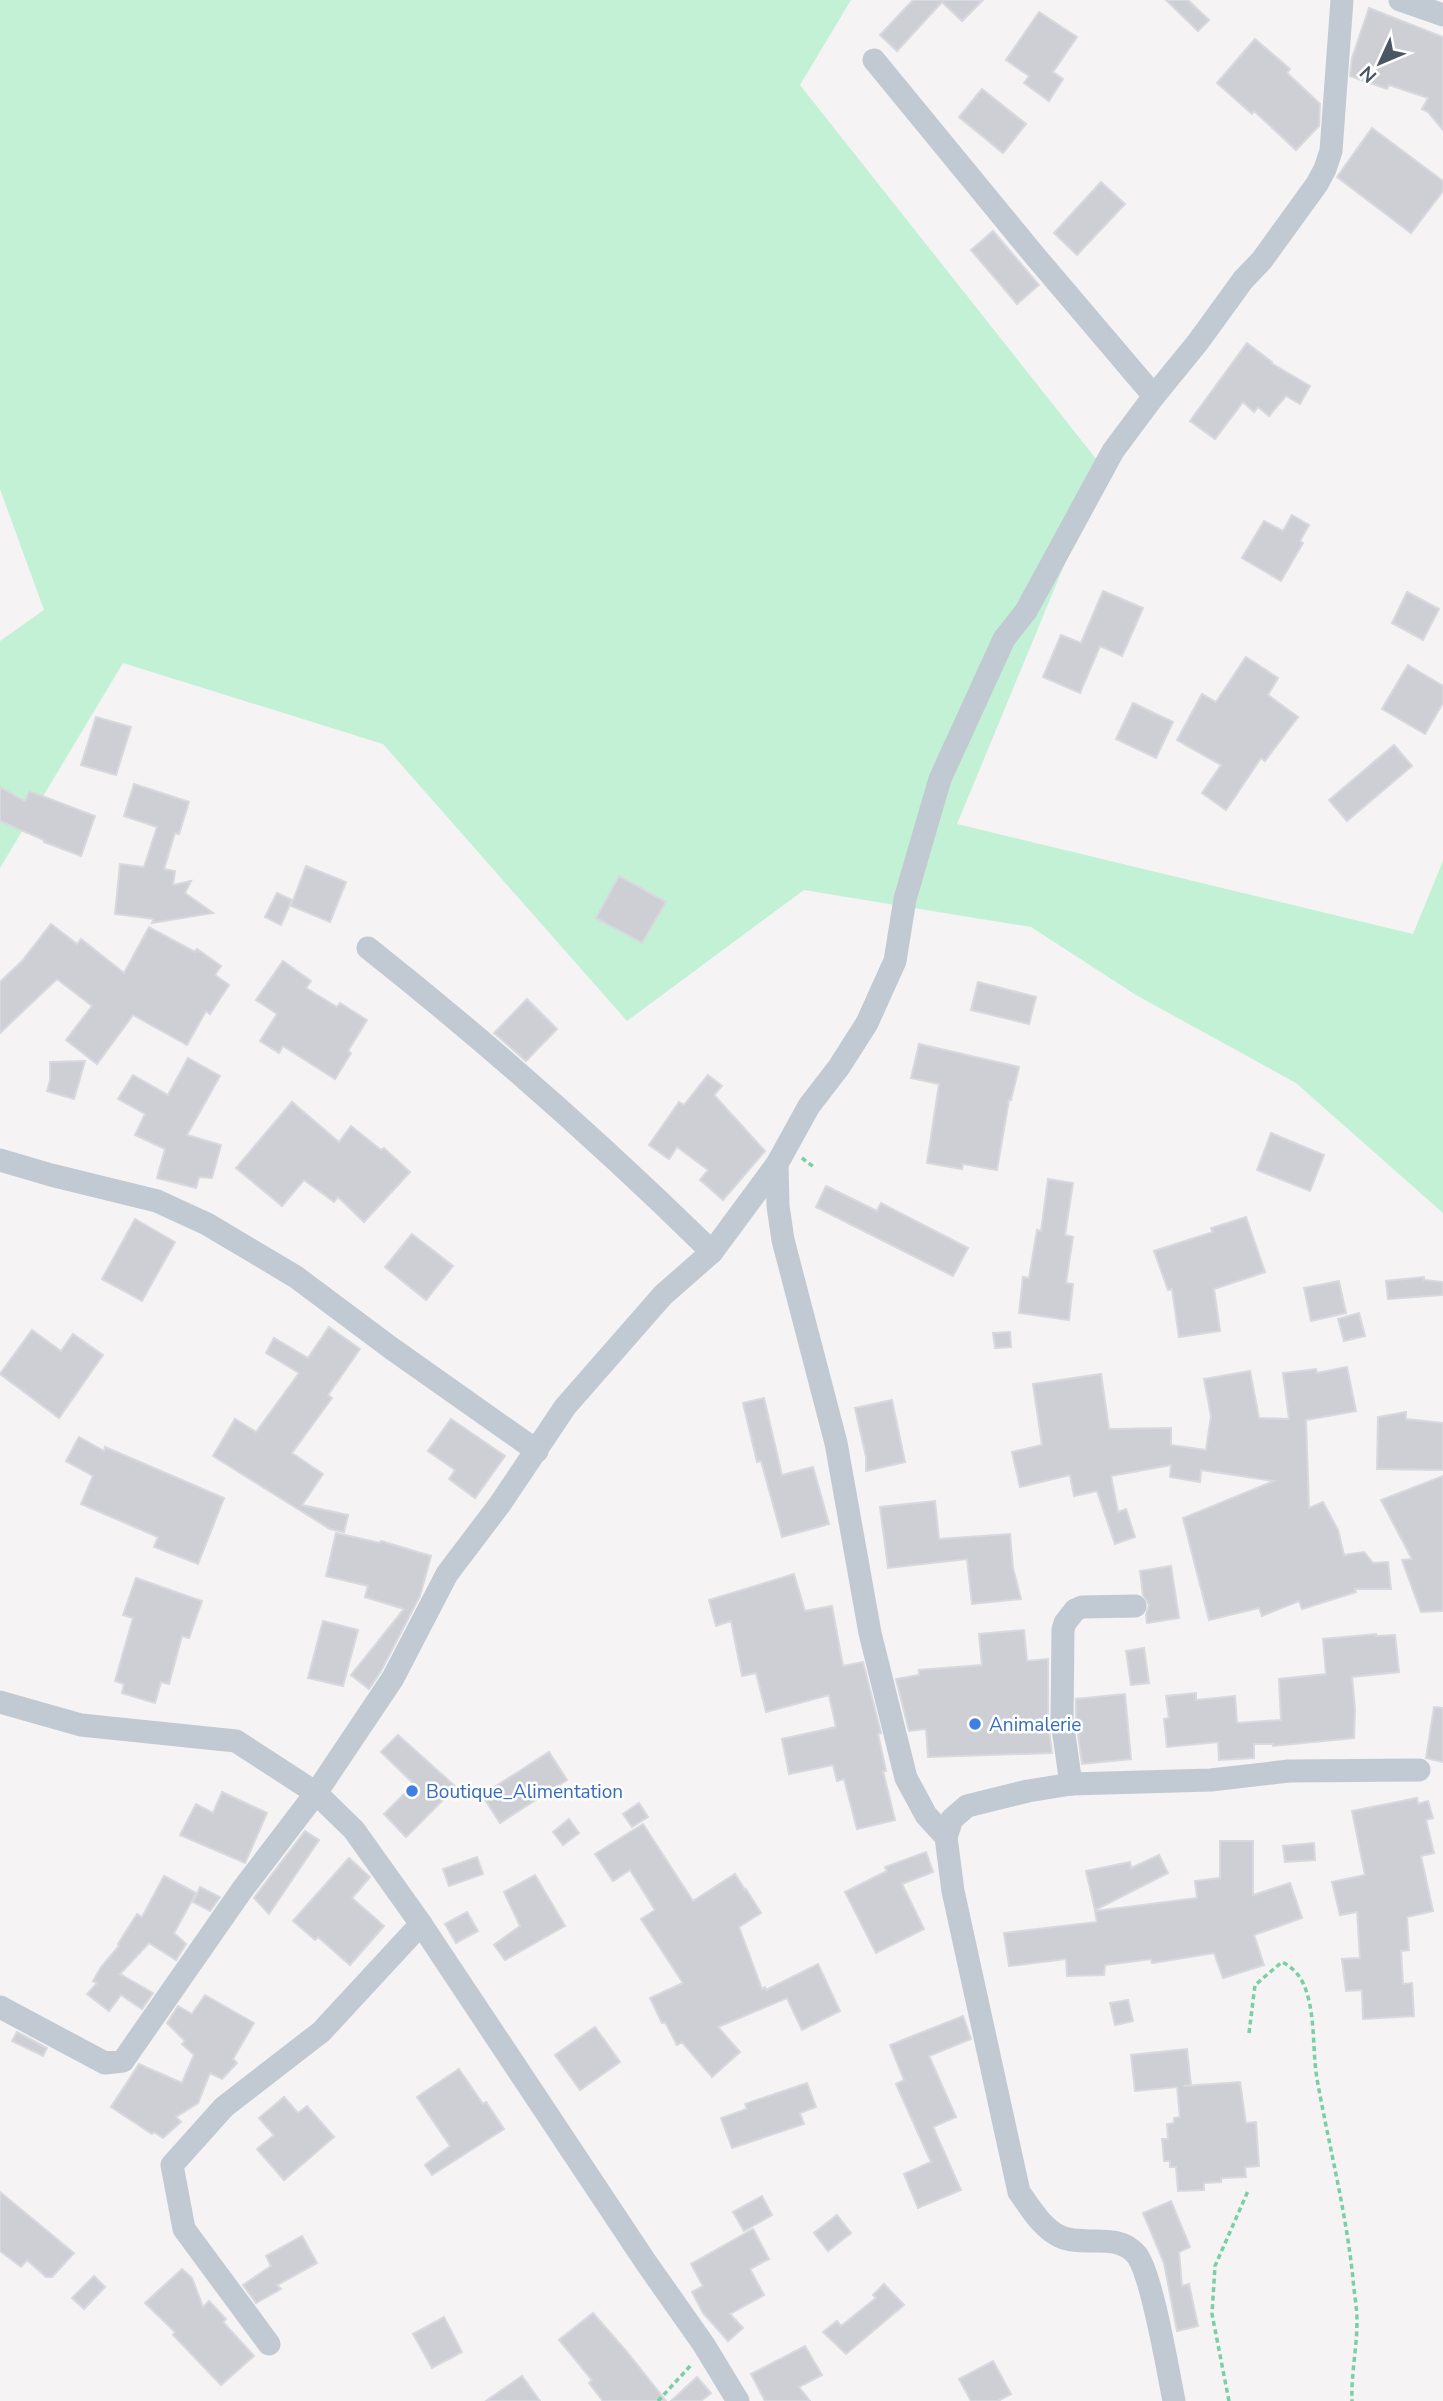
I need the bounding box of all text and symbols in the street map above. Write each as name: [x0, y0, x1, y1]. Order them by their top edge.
north arrow: [1345, 28, 1415, 98]
text: N: [1354, 60, 1383, 88]
place label: Animalerie: [989, 1712, 1081, 1738]
marker: Animalerie: [967, 1716, 983, 1732]
place label: Boutique_Alimentation: [426, 1779, 623, 1805]
marker: Boutique_Alimentation: [404, 1783, 420, 1799]

